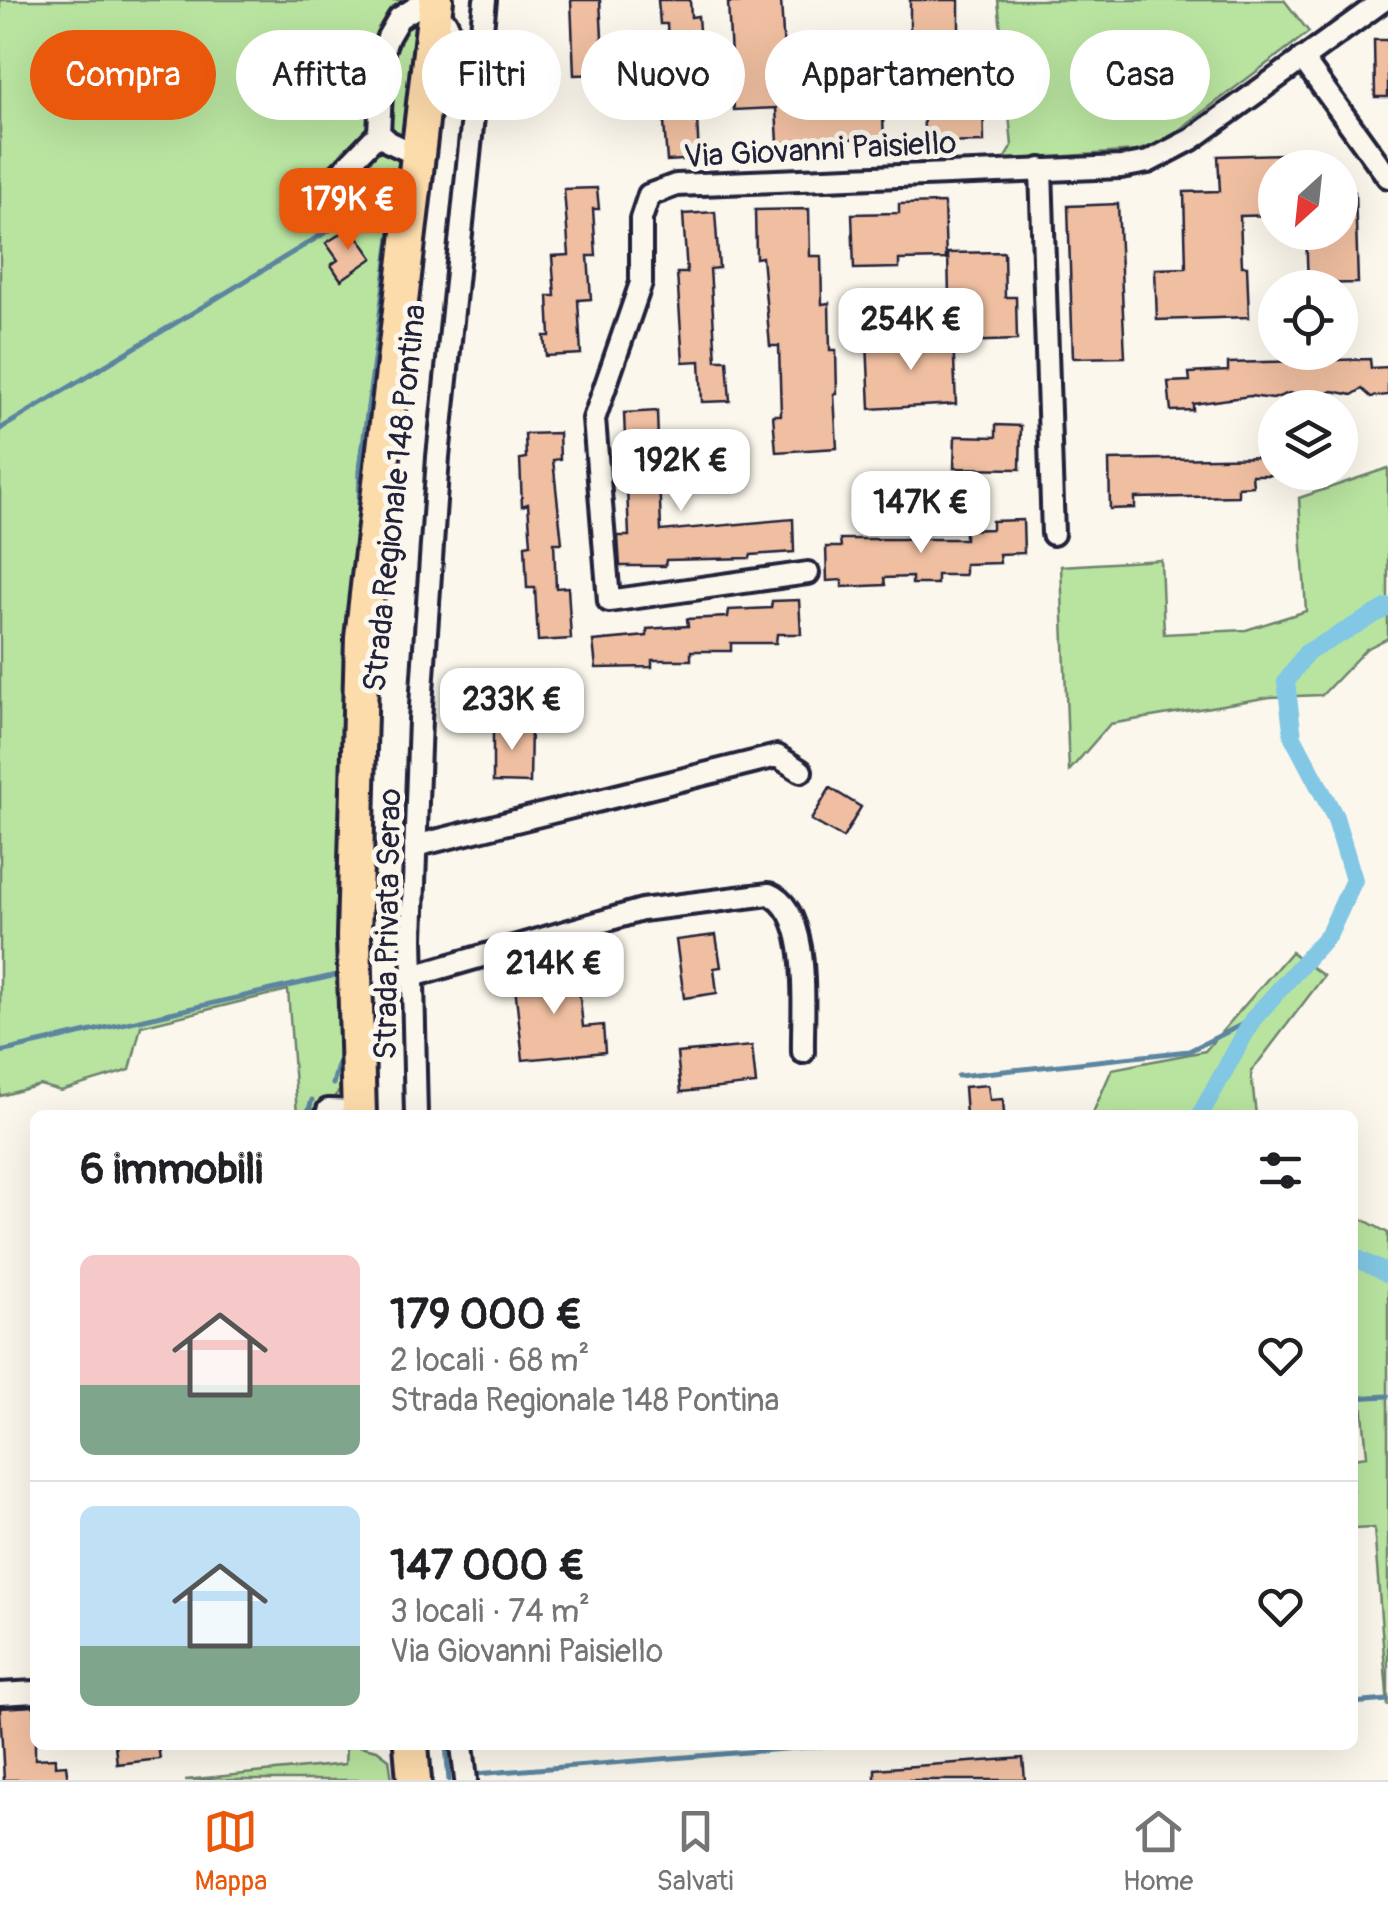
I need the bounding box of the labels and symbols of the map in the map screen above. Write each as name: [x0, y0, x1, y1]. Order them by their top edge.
street label: Via Giovanni Paisiello: [683, 123, 957, 177]
north arrow: [1258, 150, 1358, 250]
pin: 179K €: [267, 168, 429, 253]
pin: 254K €: [830, 288, 992, 373]
street label: Strada Regionale 148 Pontina: [355, 302, 435, 694]
pin: 192K €: [600, 429, 762, 514]
pin: 147K €: [840, 471, 1002, 556]
pin: 233K €: [431, 668, 593, 753]
street label: Strada Privata Serao: [366, 788, 410, 1060]
pin: 214K €: [473, 932, 635, 1017]

